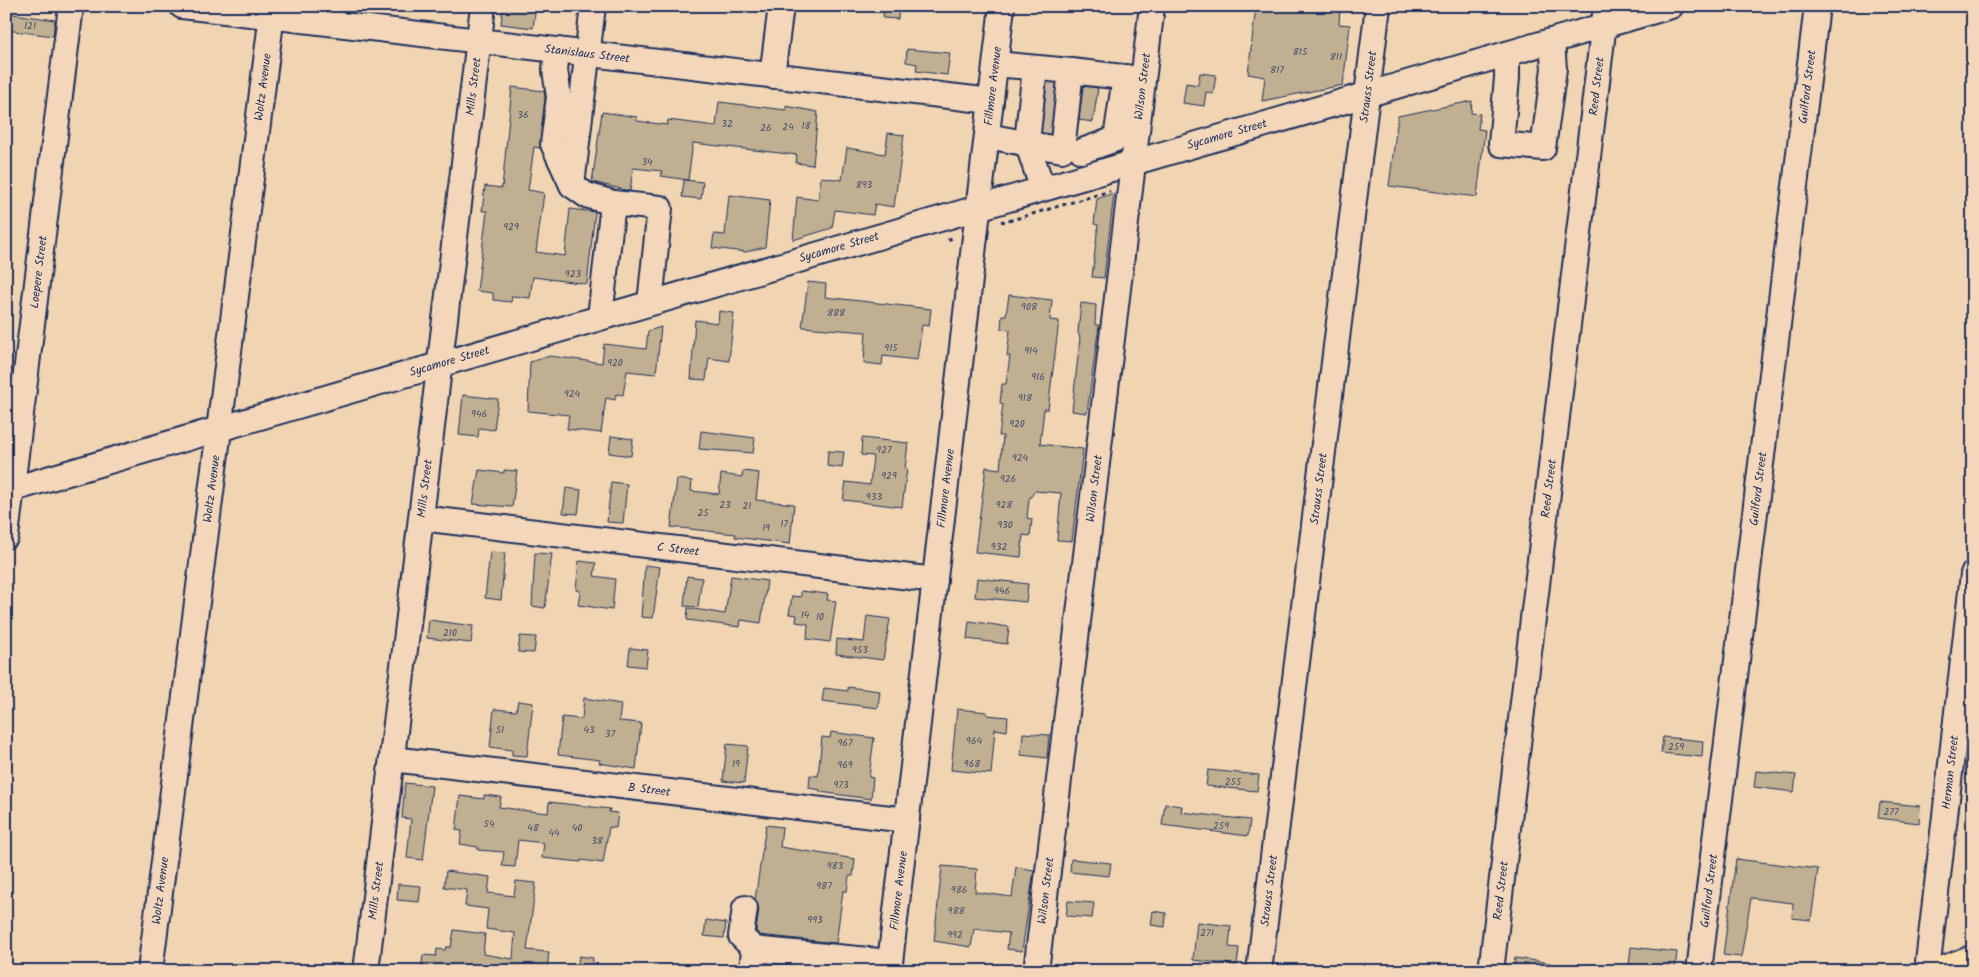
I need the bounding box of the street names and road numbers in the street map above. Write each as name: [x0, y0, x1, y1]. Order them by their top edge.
street label: Stanislaus Street: [543, 40, 631, 69]
street label: Fillmore Avenue: [979, 45, 1007, 127]
street label: Guilford Street: [1794, 48, 1822, 125]
street label: Strauss Street: [1355, 50, 1382, 124]
street label: Wilson Street: [1129, 51, 1156, 121]
street label: Woltz Avenue: [249, 52, 277, 122]
street label: Reed Street: [1584, 55, 1610, 117]
street label: Mills Street: [461, 56, 487, 117]
street label: Sycamore Street: [1185, 114, 1270, 155]
street label: Sycamore Street: [797, 227, 882, 268]
street label: Loepere Street: [25, 234, 53, 310]
street label: Sycamore Street: [407, 341, 492, 382]
street label: Fillmore Avenue: [932, 447, 960, 529]
street label: Guilford Street: [1745, 450, 1772, 527]
street label: Strauss Street: [1305, 451, 1333, 526]
street label: Woltz Avenue: [198, 453, 226, 524]
street label: Wilson Street: [1081, 454, 1108, 523]
street label: Mills Street: [412, 458, 438, 519]
street label: Reed Street: [1536, 458, 1562, 519]
street label: C Street: [656, 538, 701, 562]
street label: Herman Street: [1937, 734, 1964, 810]
street label: B Street: [627, 778, 672, 802]
street label: Fillmore Avenue: [885, 849, 913, 931]
street label: Guilford Street: [1695, 852, 1723, 929]
street label: Strauss Street: [1256, 853, 1283, 928]
street label: Woltz Avenue: [147, 855, 175, 926]
street label: Wilson Street: [1033, 856, 1060, 925]
street label: Mills Street: [363, 860, 389, 921]
street label: Reed Street: [1488, 860, 1514, 921]

